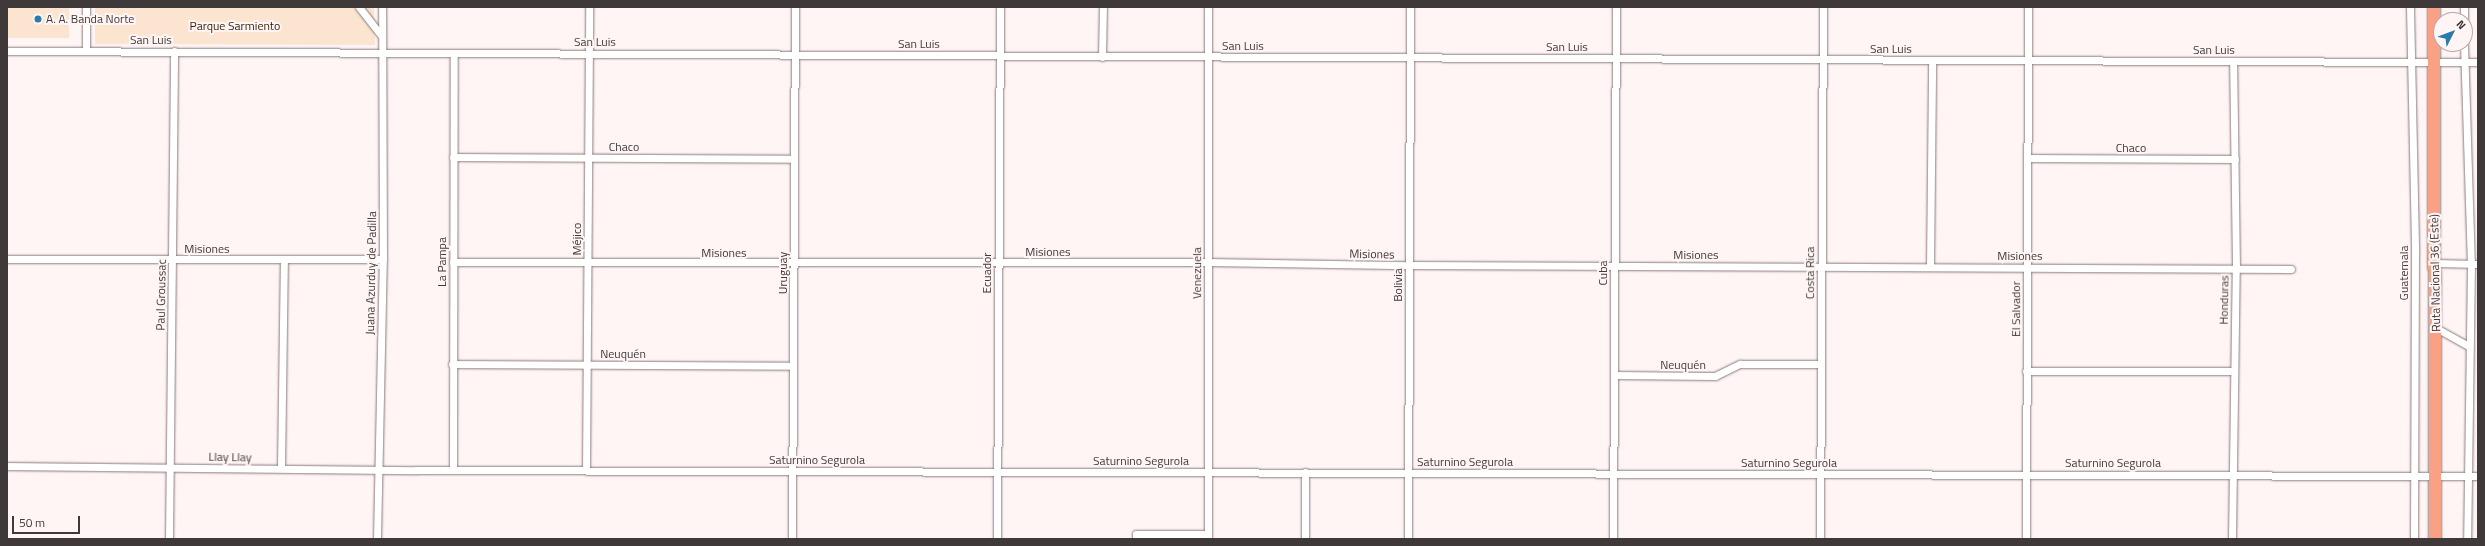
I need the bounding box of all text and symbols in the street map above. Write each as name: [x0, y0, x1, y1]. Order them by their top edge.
place label: A. A. Banda Norte: [46, 12, 134, 26]
north arrow: [2433, 12, 2473, 52]
marker: A. A. Banda Norte: [33, 14, 43, 24]
text: N: [2453, 16, 2470, 33]
park label: Parque Sarmiento: [190, 19, 280, 33]
street label: San Luis: [130, 33, 172, 47]
street label: San Luis: [574, 35, 616, 49]
street label: San Luis: [898, 37, 940, 51]
street label: San Luis: [1222, 39, 1264, 53]
street label: San Luis: [1546, 40, 1588, 54]
street label: San Luis: [1870, 42, 1912, 56]
street label: San Luis: [2193, 43, 2235, 57]
street label: Chaco: [609, 140, 639, 154]
street label: Chaco: [2116, 141, 2146, 155]
street label: Juana Azurduy de Padilla: [363, 211, 379, 335]
street label: Ruta Nacional 36 (Este): [2427, 214, 2443, 332]
street label: Méjico: [570, 223, 584, 255]
street label: La Pampa: [435, 237, 449, 287]
street label: Misiones: [184, 242, 230, 256]
street label: Misiones: [1025, 245, 1071, 259]
street label: Misiones: [701, 246, 747, 260]
street label: Misiones: [1349, 246, 1395, 262]
street label: Guatemala: [2397, 246, 2411, 300]
street label: Venezuela: [1190, 247, 1204, 299]
street label: Costa Rica: [1803, 247, 1817, 299]
street label: Misiones: [1673, 248, 1719, 262]
street label: Misiones: [1997, 249, 2043, 263]
street label: Uruguay: [776, 252, 790, 294]
street label: Ecuador: [980, 253, 994, 293]
street label: Paul Groussac: [153, 259, 169, 331]
street label: Cuba: [1596, 260, 1610, 286]
street label: Bolivia: [1391, 268, 1405, 302]
street label: Honduras: [2216, 275, 2232, 325]
street label: El Salvador: [2009, 281, 2023, 337]
street label: Neuquén: [600, 347, 646, 361]
street label: Neuquén: [1660, 358, 1706, 372]
street label: Llay Llay: [208, 449, 252, 465]
street label: Saturnino Segurola: [769, 453, 865, 467]
street label: Saturnino Segurola: [1093, 454, 1189, 468]
street label: Saturnino Segurola: [1417, 455, 1513, 469]
street label: Saturnino Segurola: [1741, 456, 1837, 470]
street label: Saturnino Segurola: [2065, 456, 2161, 470]
scale bar: [14, 508, 82, 534]
text: 50 m: [19, 513, 45, 532]

